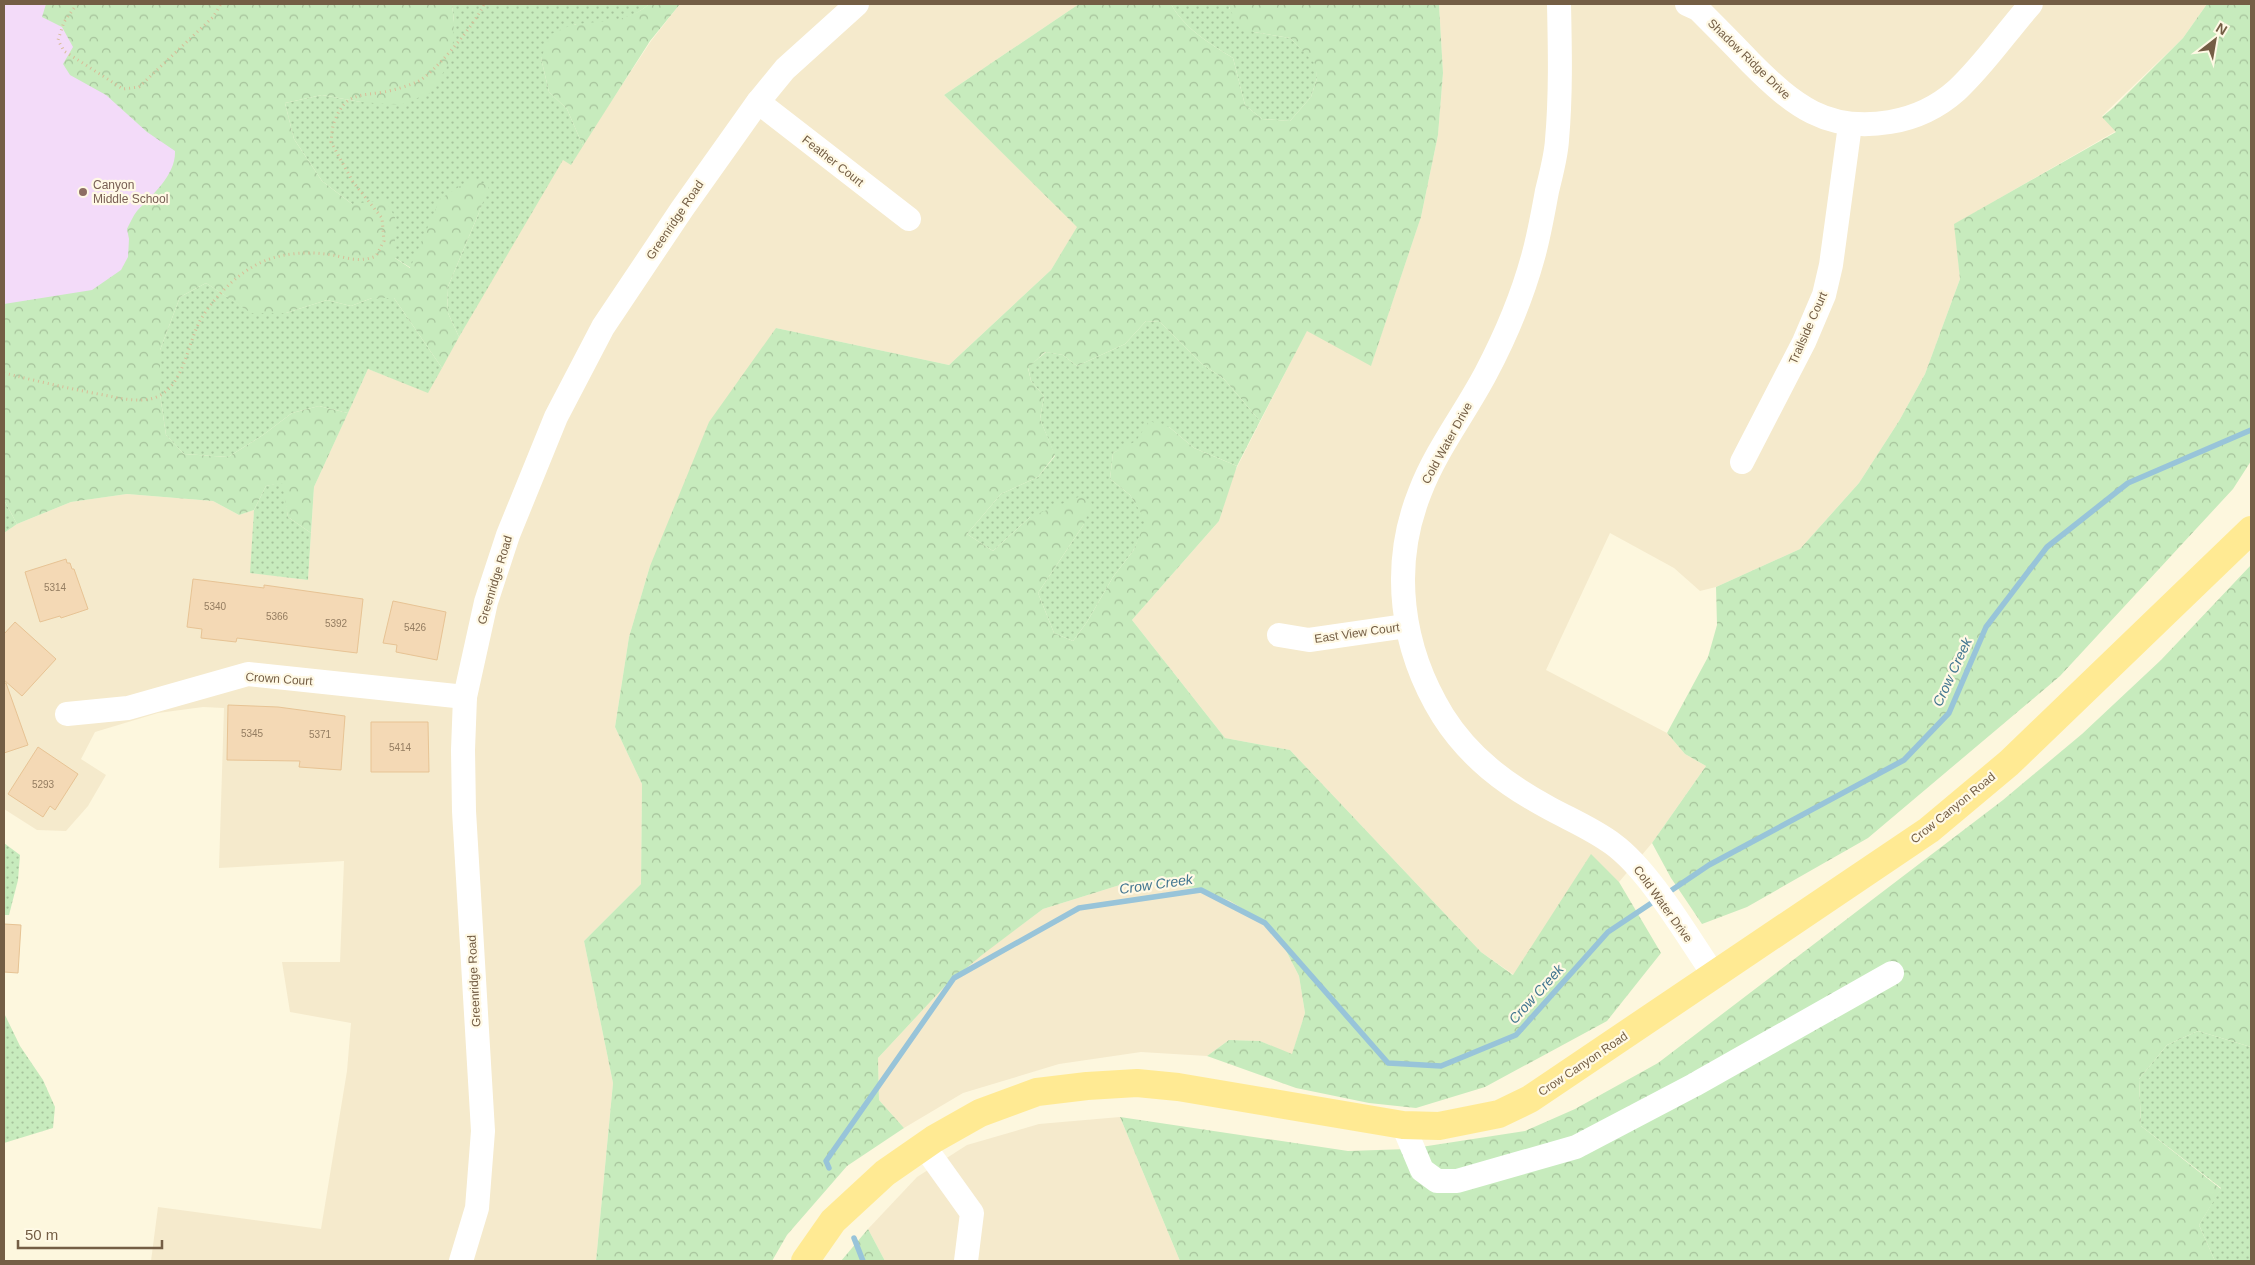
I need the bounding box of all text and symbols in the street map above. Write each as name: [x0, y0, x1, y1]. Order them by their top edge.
north arrow: [2190, 15, 2240, 65]
street label: Shadow Ridge Drive: [1705, 16, 1793, 102]
text: N: [2213, 19, 2230, 38]
street label: Feather Court: [800, 133, 867, 190]
place label: Canyon Middle School: [93, 178, 168, 206]
street label: Greenridge Road: [643, 178, 707, 262]
marker: Canyon Middle School: [77, 186, 89, 198]
street label: Trailside Court: [1786, 289, 1830, 366]
street label: Cold Water Drive: [1419, 400, 1475, 486]
street label: Greenridge Road: [475, 534, 515, 626]
house number: 5314: [44, 582, 67, 593]
house number: 5340: [204, 601, 227, 612]
house number: 5366: [266, 611, 289, 622]
house number: 5392: [325, 618, 348, 629]
street label: East View Court: [1314, 620, 1401, 646]
house number: 5426: [404, 622, 427, 633]
water label: Crow Creek: [1929, 634, 1975, 709]
street label: Crown Court: [245, 670, 314, 688]
house number: 5345: [241, 728, 264, 739]
house number: 5371: [309, 729, 332, 740]
house number: 5414: [389, 742, 412, 753]
street label: Crow Canyon Road: [1908, 770, 1998, 846]
house number: 5293: [32, 779, 55, 790]
street label: Cold Water Drive: [1631, 863, 1696, 945]
water label: Crow Creek: [1118, 871, 1195, 897]
street label: Greenridge Road: [465, 935, 483, 1027]
water label: Crow Creek: [1505, 960, 1567, 1027]
street label: Crow Canyon Road: [1536, 1029, 1630, 1099]
scale bar: [18, 1218, 161, 1250]
text: 50 m: [25, 1226, 58, 1243]

